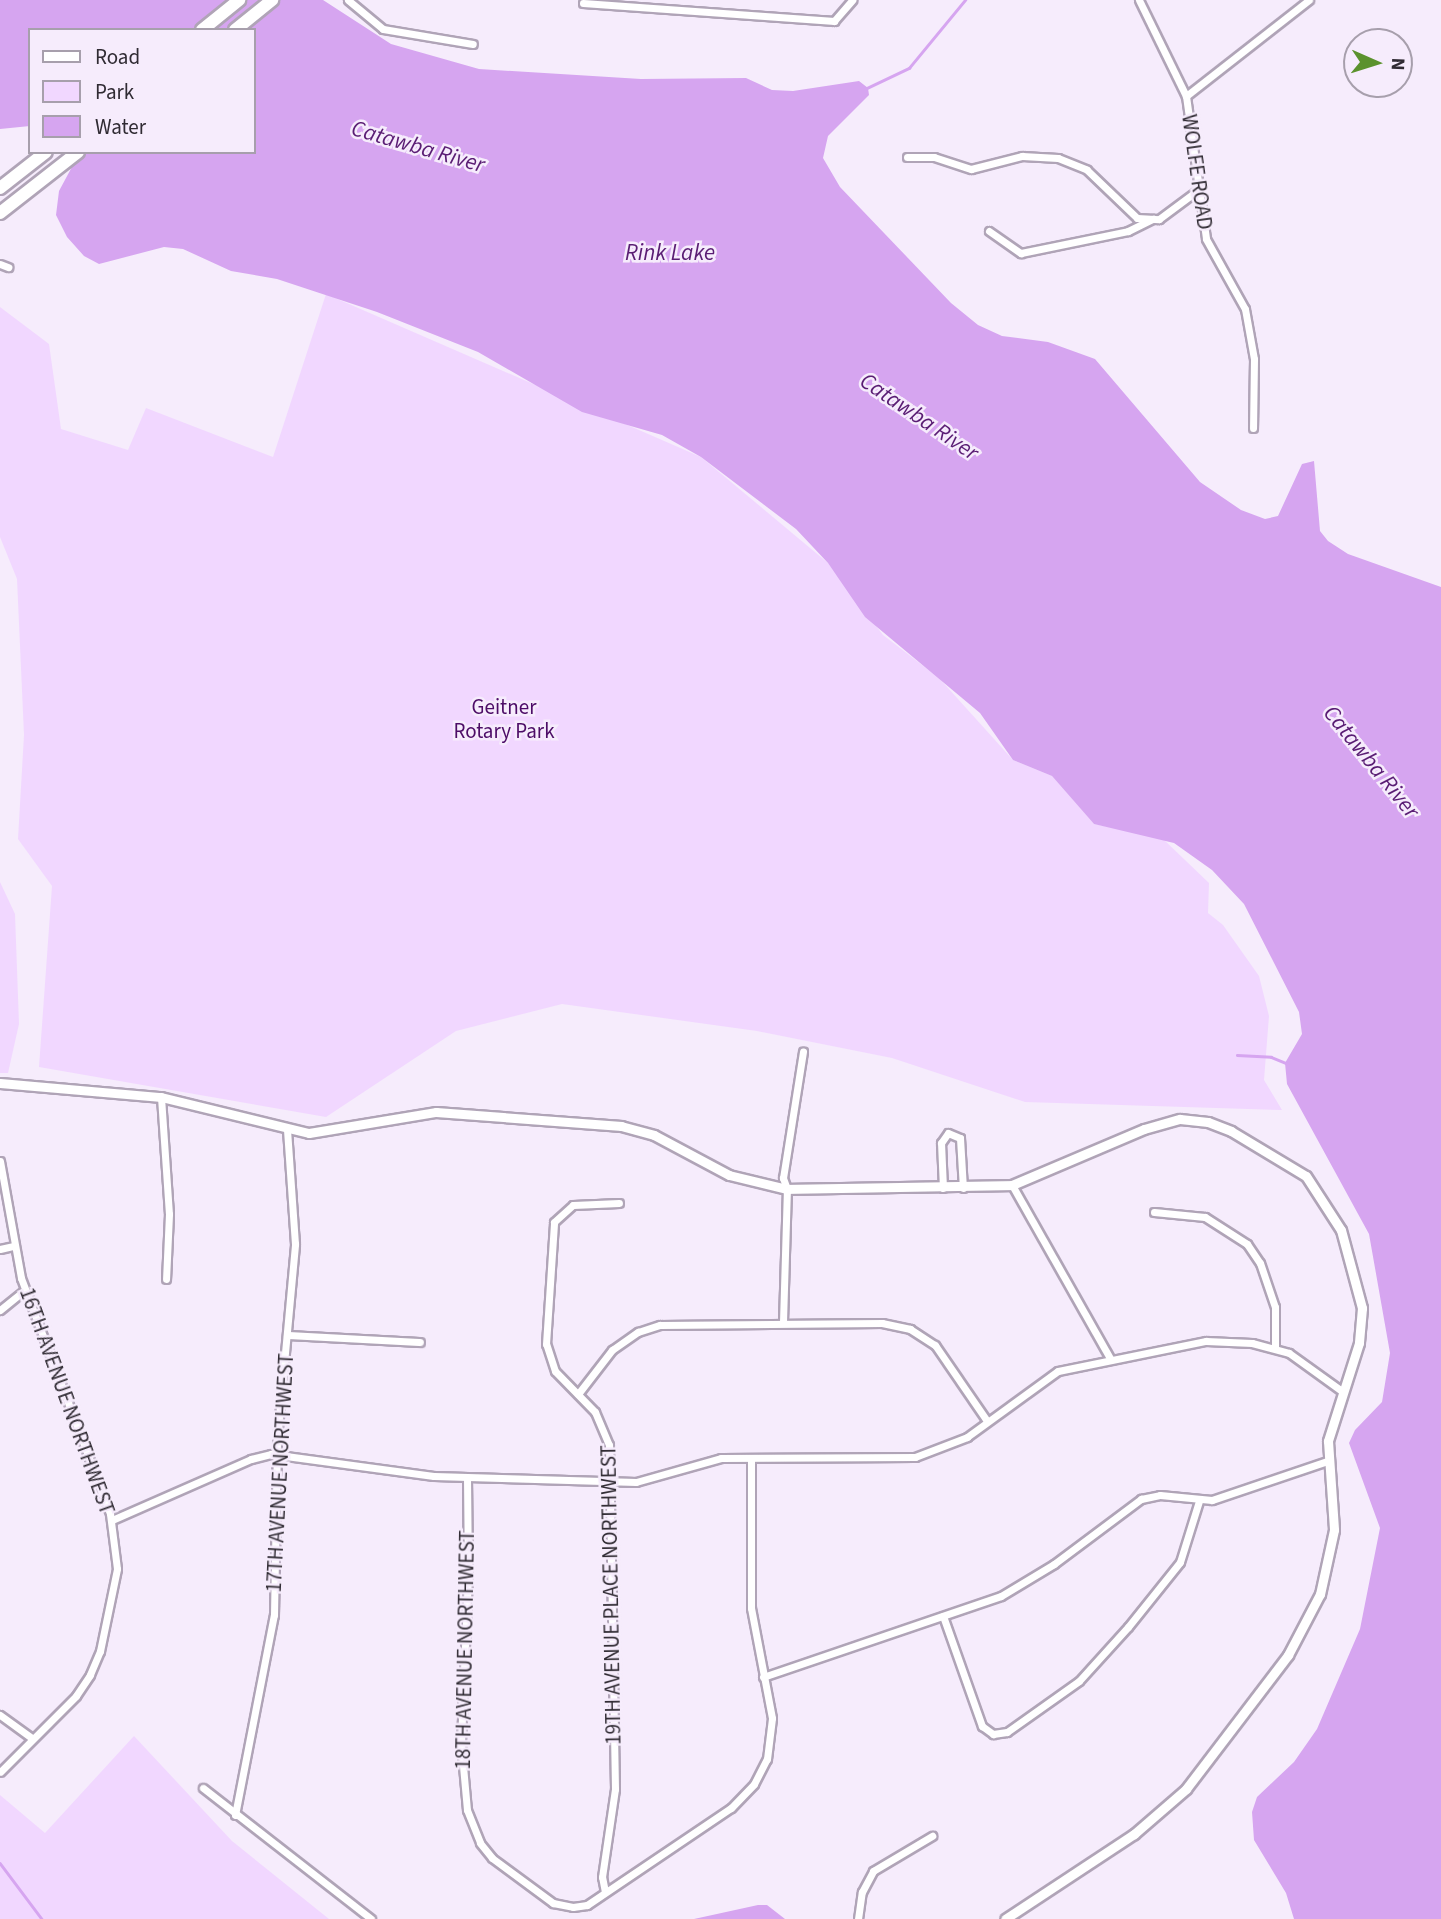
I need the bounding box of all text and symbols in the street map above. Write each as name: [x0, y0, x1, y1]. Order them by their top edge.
legend: [28, 28, 256, 154]
north arrow: [1343, 28, 1413, 98]
text: Road: [95, 42, 140, 72]
text: N: [1384, 57, 1411, 71]
text: Park: [95, 77, 134, 107]
text: Water: [95, 112, 146, 142]
street label: WOLFE ROAD: [1176, 113, 1218, 231]
water label: Catawba River: [348, 115, 488, 179]
water label: Rink Lake: [625, 239, 715, 267]
water label: Catawba River: [854, 367, 984, 467]
park label: Geitner Rotary Park: [453, 694, 555, 744]
water label: Catawba River: [1317, 700, 1425, 824]
street label: 16TH AVENUE NORTHWEST: [14, 1284, 120, 1518]
street label: 17TH AVENUE NORTHWEST: [261, 1353, 299, 1593]
street label: 19TH AVENUE PLACE NORTHWEST: [596, 1445, 626, 1745]
street label: 18TH AVENUE NORTHWEST: [450, 1530, 480, 1770]

